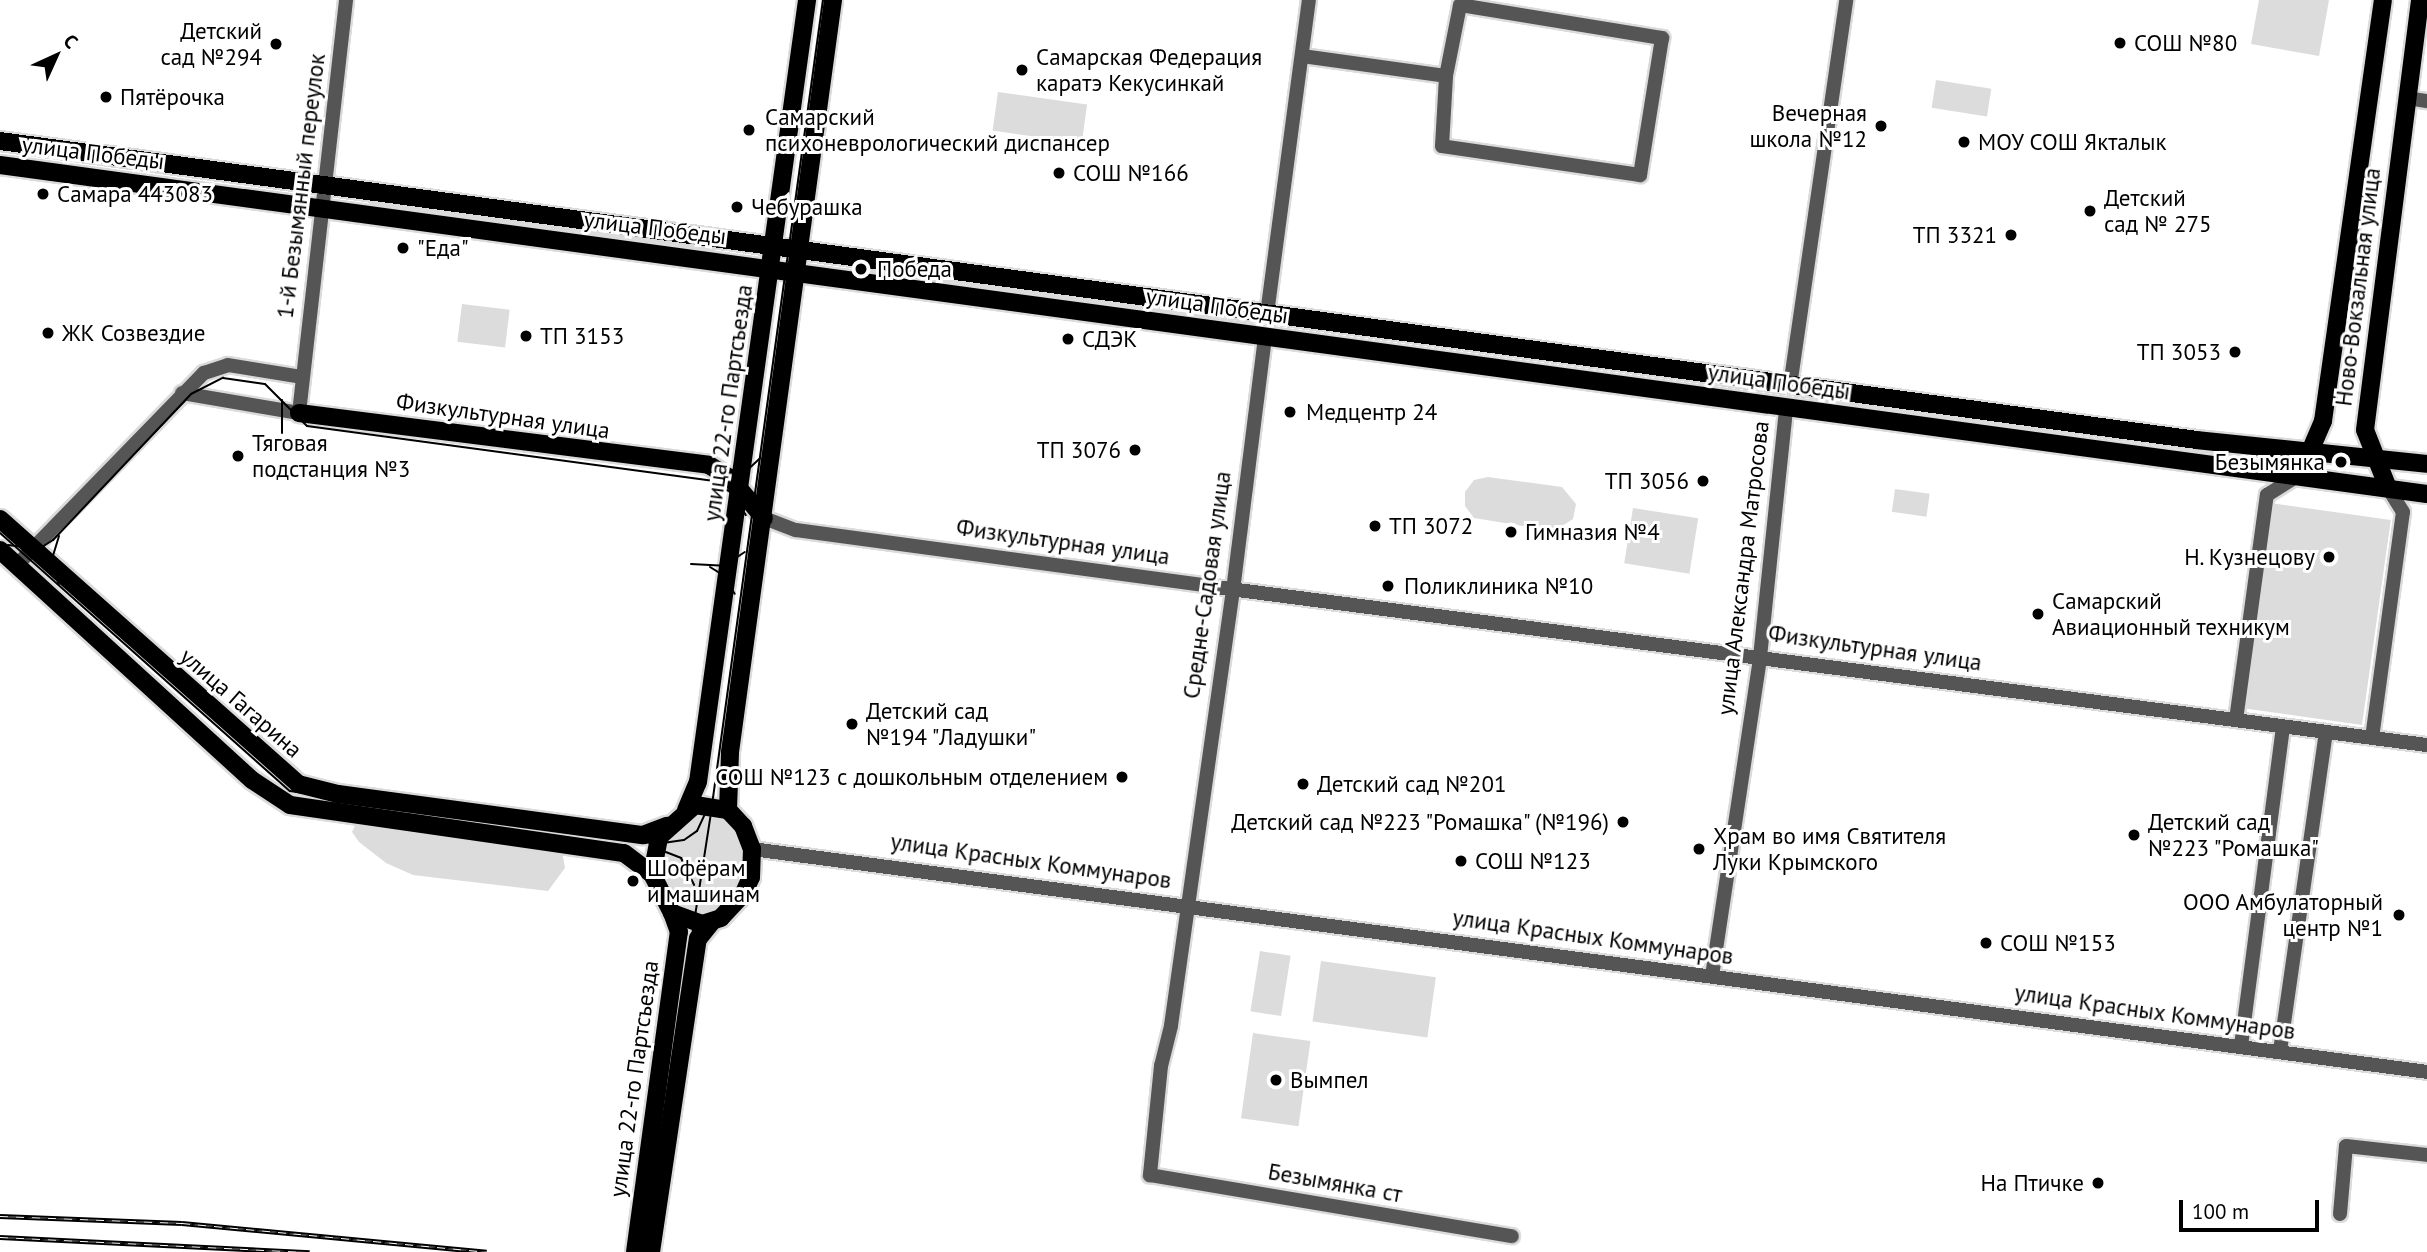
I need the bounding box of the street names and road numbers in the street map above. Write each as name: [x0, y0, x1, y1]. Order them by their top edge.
street label: 1-й Безымянный переулок: [271, 52, 331, 320]
street label: улица Победы: [20, 131, 166, 175]
street label: Ново-Вокзальная улица: [2330, 166, 2386, 408]
street label: улица Победы: [582, 206, 728, 250]
street label: улица Победы: [1144, 282, 1290, 330]
street label: улица 22-го Партсъезда: [698, 283, 758, 523]
street label: улица Победы: [1706, 358, 1852, 406]
street label: Физкультурная улица: [395, 387, 611, 445]
street label: улица Александра Матросова: [1711, 419, 1775, 717]
street label: Средне-Садовая улица: [1177, 470, 1237, 700]
street label: Физкультурная улица: [955, 513, 1171, 571]
street label: Физкультурная улица: [1767, 619, 1983, 677]
street label: улица Гагарина: [174, 643, 308, 763]
street label: улица Красных Коммунаров: [889, 828, 1173, 894]
street label: улица Красных Коммунаров: [1451, 904, 1735, 970]
street label: улица 22-го Партсъезда: [604, 959, 664, 1199]
street label: улица Красных Коммунаров: [2013, 979, 2297, 1045]
street label: Безымянка ст: [1266, 1158, 1404, 1208]

